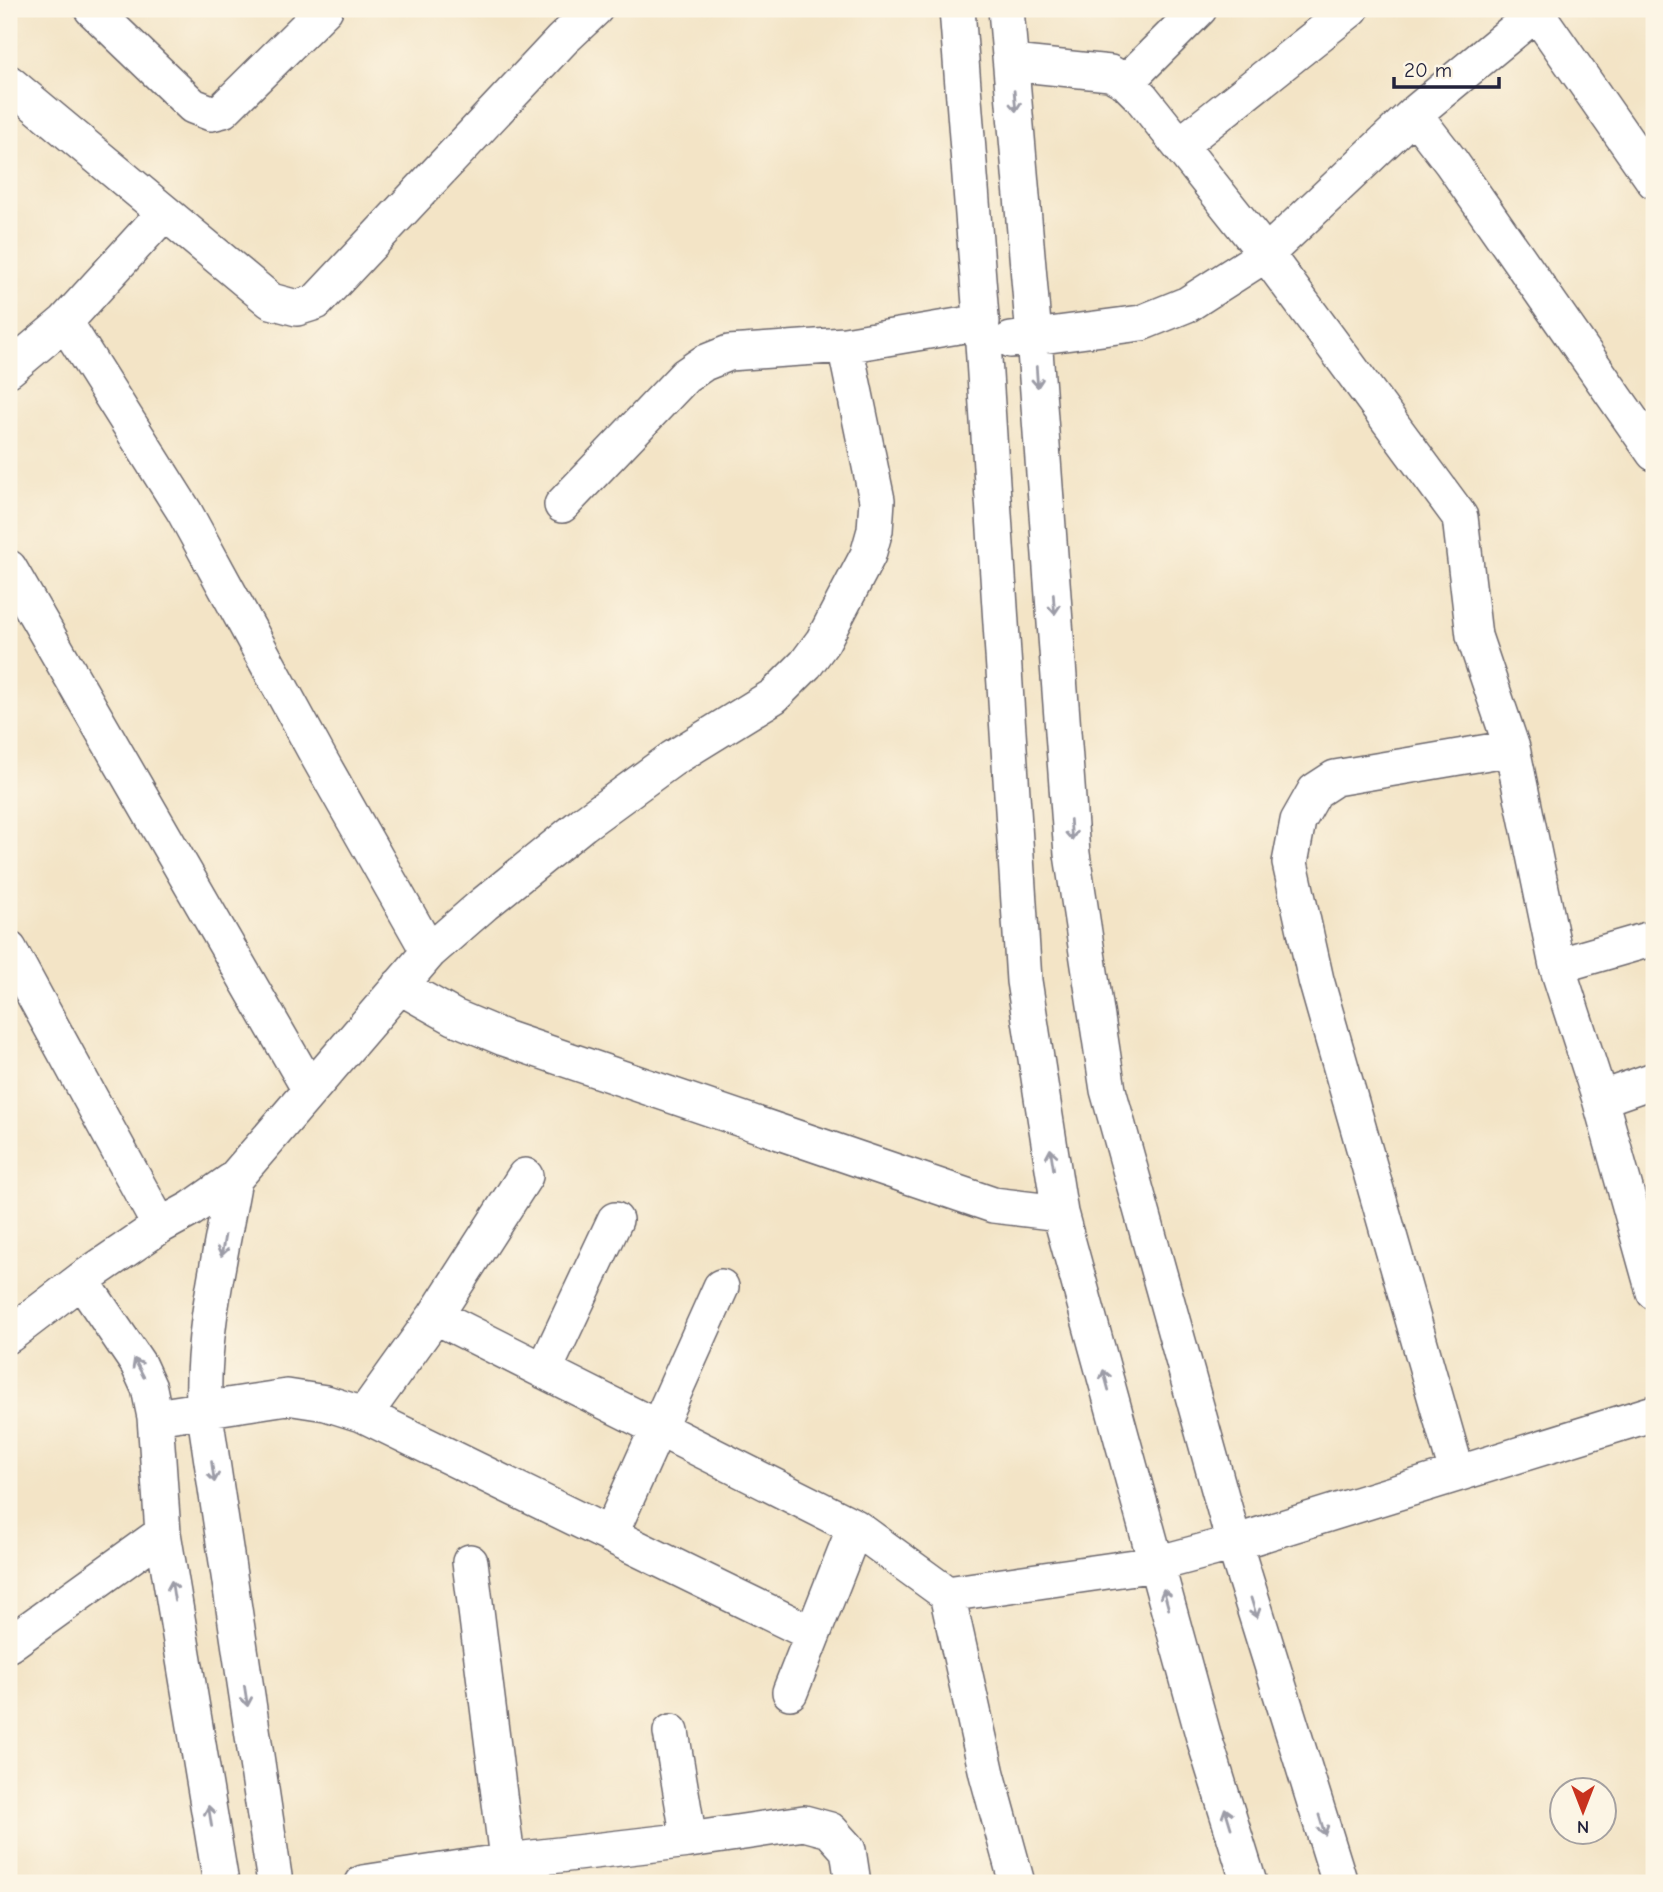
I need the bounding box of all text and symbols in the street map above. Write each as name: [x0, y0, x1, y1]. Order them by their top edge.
scale bar: [1394, 46, 1498, 90]
text: 20 m: [1404, 58, 1452, 82]
one-way arrow: [1009, 89, 1022, 112]
one-way arrow: [1031, 365, 1044, 388]
one-way arrow: [1048, 592, 1061, 614]
one-way arrow: [1065, 819, 1078, 841]
one-way arrow: [1045, 1148, 1058, 1171]
one-way arrow: [216, 1234, 229, 1257]
one-way arrow: [132, 1358, 146, 1379]
one-way arrow: [1099, 1369, 1112, 1392]
one-way arrow: [206, 1460, 219, 1482]
one-way arrow: [166, 1581, 179, 1603]
one-way arrow: [1159, 1589, 1172, 1611]
one-way arrow: [1248, 1597, 1261, 1619]
one-way arrow: [240, 1685, 253, 1707]
north arrow: [1548, 1776, 1618, 1846]
one-way arrow: [203, 1805, 216, 1828]
one-way arrow: [1221, 1807, 1234, 1829]
one-way arrow: [1316, 1814, 1329, 1836]
text: N: [1577, 1816, 1589, 1838]

